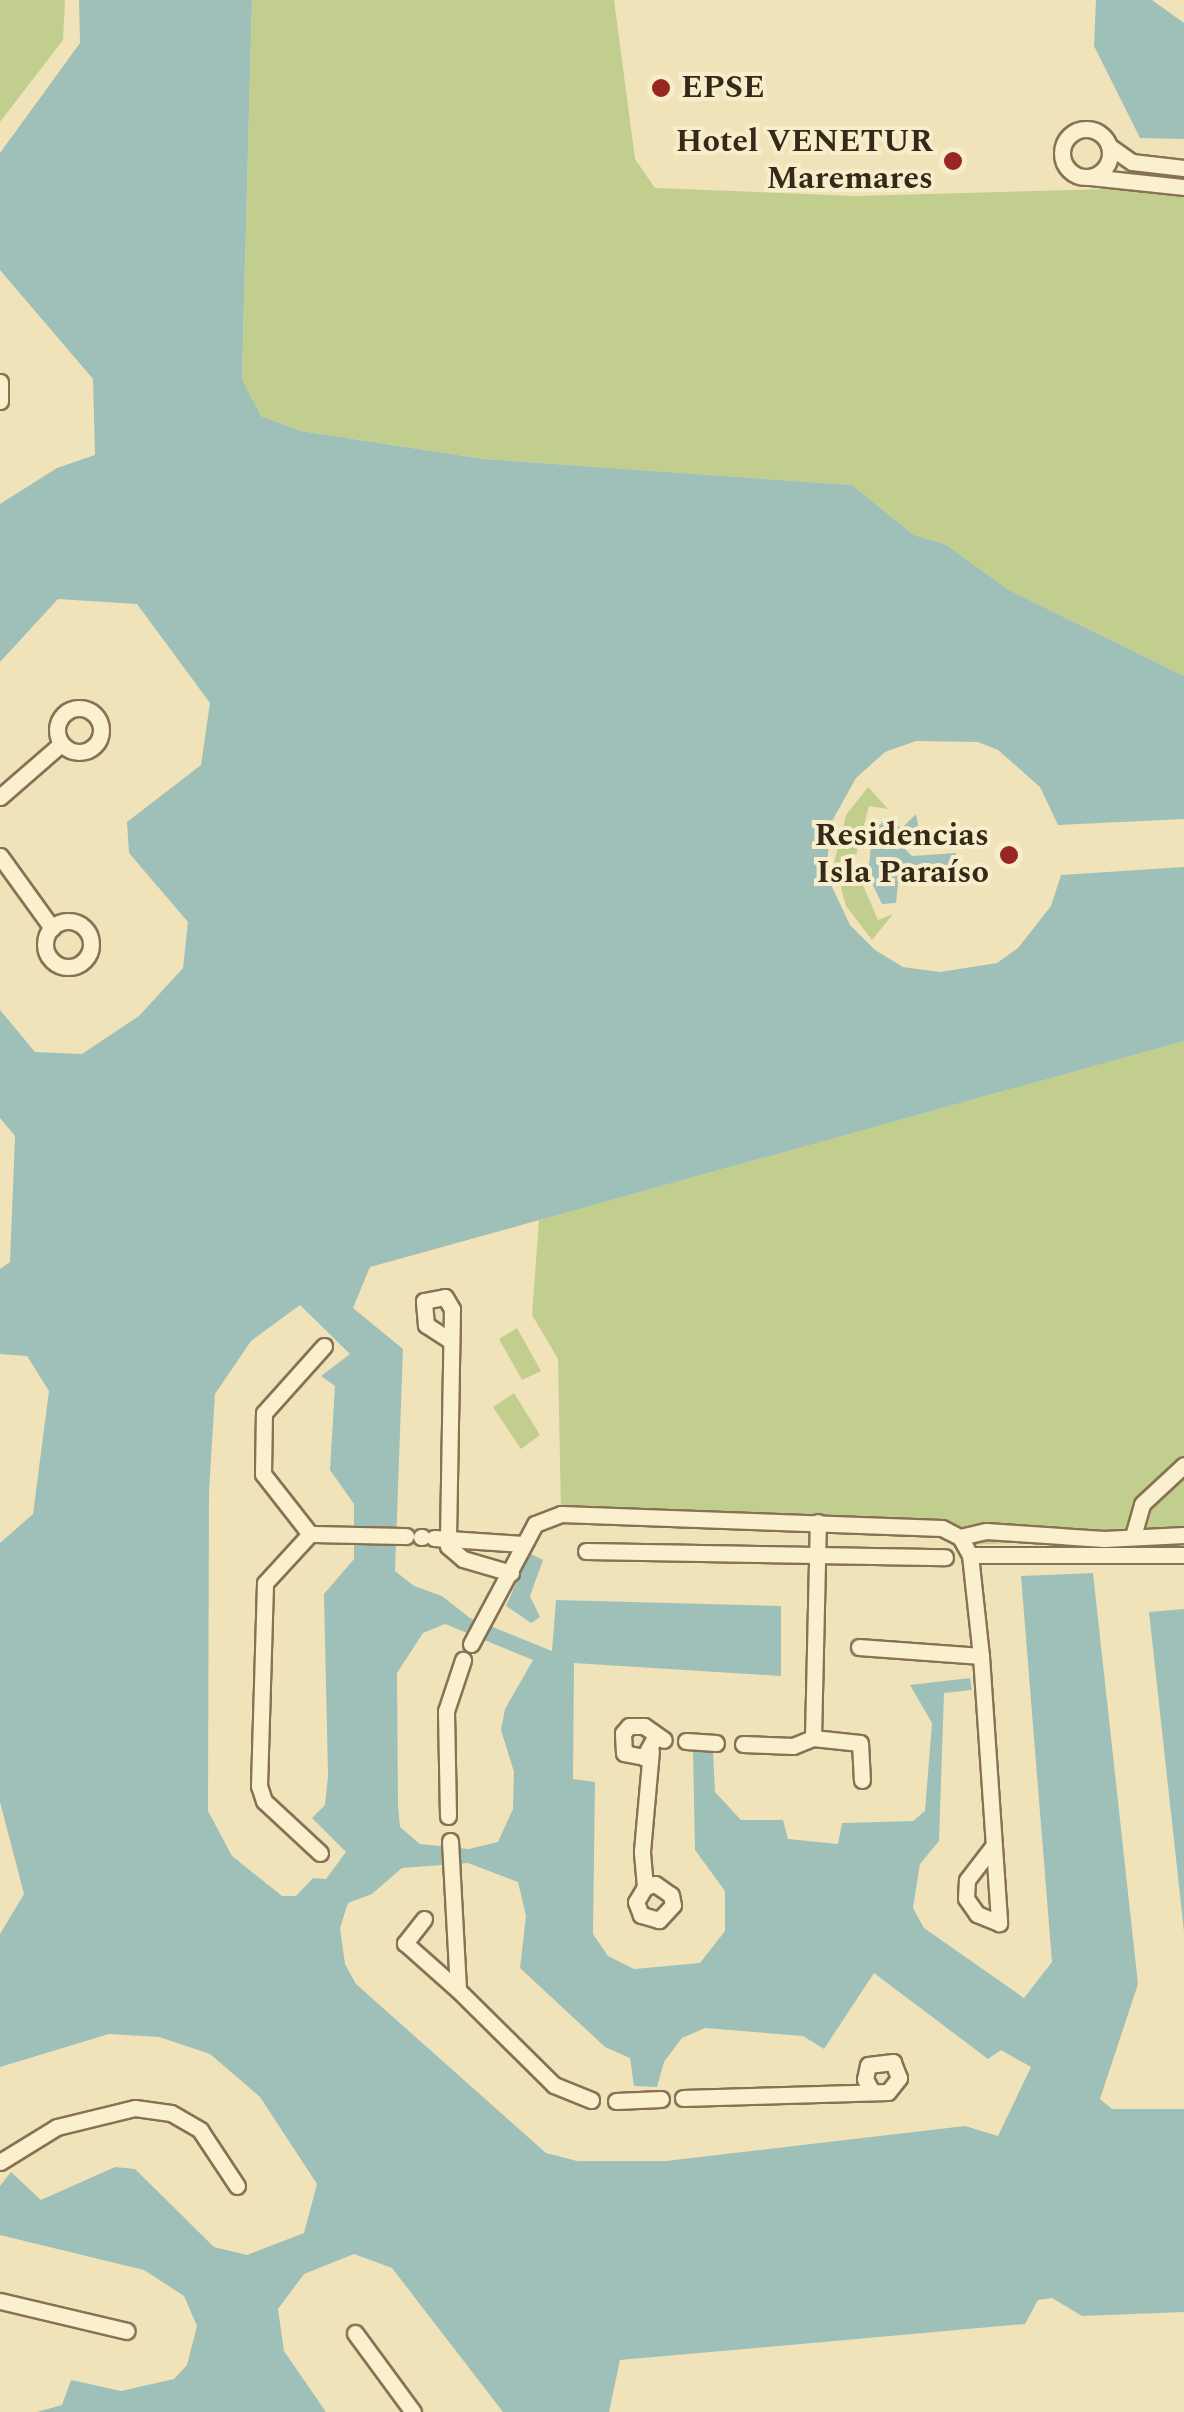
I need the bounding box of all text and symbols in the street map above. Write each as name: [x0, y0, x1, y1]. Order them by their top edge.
place label: EPSE: [681, 69, 765, 107]
marker: EPSE: [650, 77, 672, 99]
place label: Hotel VENETUR Maremares: [676, 124, 933, 199]
marker: Hotel VENETUR Maremares: [942, 150, 964, 172]
place label: Residencias Isla Paraíso: [815, 818, 989, 893]
marker: Residencias Isla Paraíso: [998, 844, 1020, 866]

